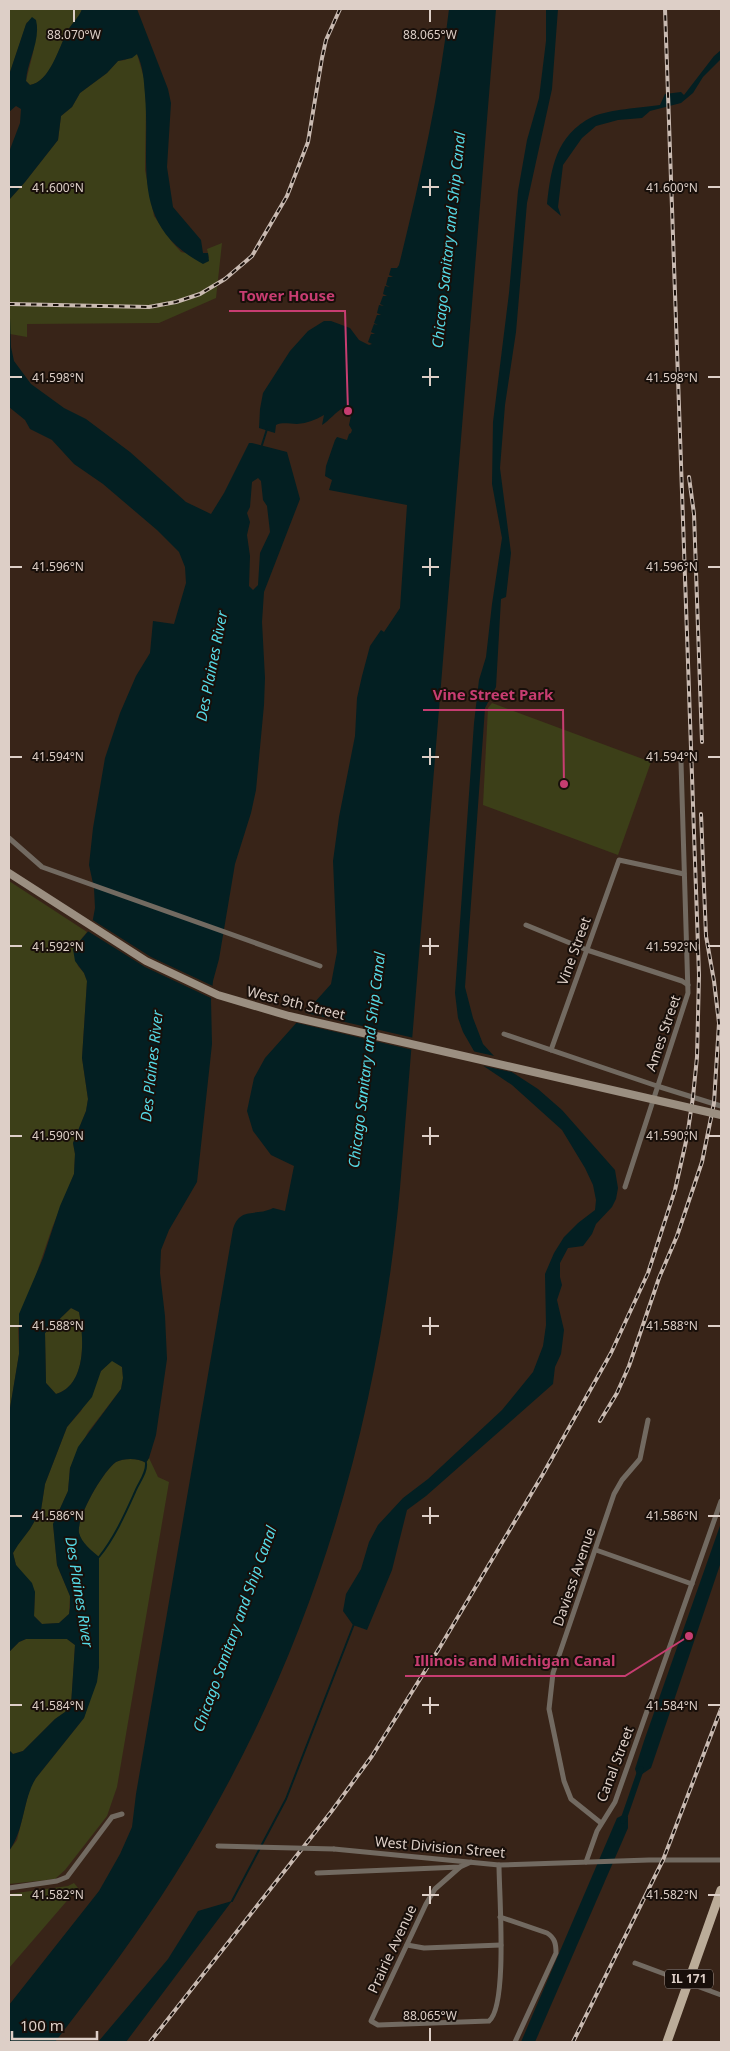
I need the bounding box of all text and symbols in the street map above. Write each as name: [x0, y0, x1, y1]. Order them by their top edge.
text: 88.070°W: [47, 26, 101, 43]
text: 88.065°W: [403, 26, 457, 43]
water label: Chicago Sanitary and Ship Canal: [427, 130, 469, 349]
text: 41.600°N: [32, 179, 84, 196]
text: 41.600°N: [646, 179, 698, 196]
callout: Tower House: [229, 281, 345, 311]
text: Tower House: [239, 285, 335, 305]
text: 41.598°N: [32, 369, 84, 386]
text: 41.598°N: [646, 369, 698, 386]
text: 41.596°N: [32, 558, 84, 575]
text: 41.596°N: [646, 558, 698, 575]
water label: Des Plaines River: [191, 608, 232, 723]
callout: Vine Street Park: [423, 680, 563, 710]
text: Vine Street Park: [433, 684, 554, 704]
text: 41.594°N: [32, 748, 84, 765]
text: 41.594°N: [646, 748, 698, 765]
street label: Vine Street: [552, 914, 595, 988]
text: 41.592°N: [32, 938, 84, 955]
text: 41.592°N: [646, 938, 698, 955]
water label: Chicago Sanitary and Ship Canal: [343, 950, 389, 1169]
street label: West 9th Street: [245, 981, 347, 1024]
street label: Ames Street: [641, 992, 684, 1073]
water label: Des Plaines River: [135, 1008, 167, 1123]
text: 41.590°N: [32, 1127, 84, 1144]
text: 41.590°N: [646, 1127, 698, 1144]
text: 41.588°N: [32, 1317, 84, 1334]
text: 41.588°N: [646, 1317, 698, 1334]
text: 41.586°N: [32, 1507, 84, 1524]
text: 41.586°N: [646, 1507, 698, 1524]
water label: Chicago Sanitary and Ship Canal: [187, 1522, 281, 1734]
street label: Daviess Avenue: [548, 1525, 599, 1629]
water label: Des Plaines River: [61, 1535, 99, 1650]
callout: Illinois and Michigan Canal: [405, 1646, 625, 1676]
text: Illinois and Michigan Canal: [415, 1650, 615, 1670]
text: 41.584°N: [32, 1697, 84, 1714]
text: 41.584°N: [646, 1697, 698, 1714]
street label: Canal Street: [591, 1723, 638, 1804]
street label: West Division Street: [374, 1831, 506, 1862]
text: 41.582°N: [32, 1886, 84, 1903]
text: 41.582°N: [646, 1886, 698, 1903]
street label: Prairie Avenue: [363, 1901, 420, 1996]
road number: IL 171: [665, 1970, 713, 1988]
text: 88.065°W: [403, 2007, 457, 2024]
scale bar: [12, 2008, 98, 2040]
text: 100 m: [20, 2015, 64, 2035]

